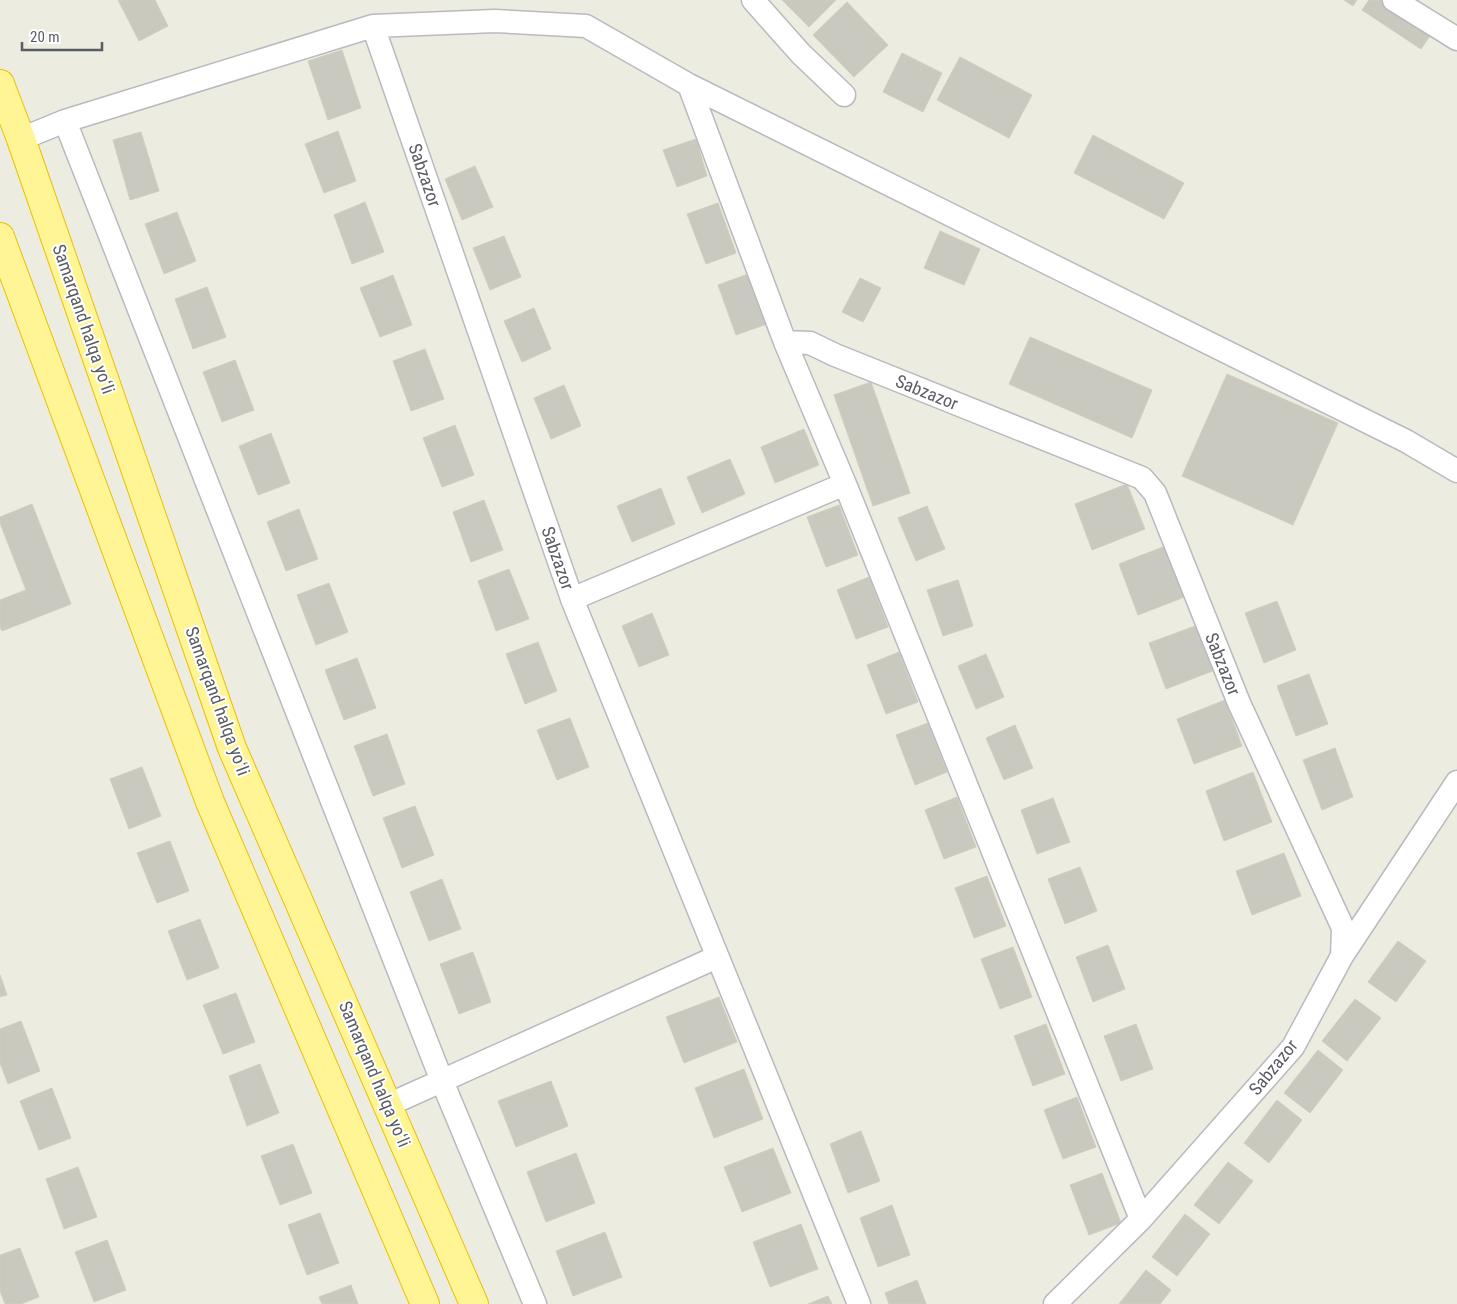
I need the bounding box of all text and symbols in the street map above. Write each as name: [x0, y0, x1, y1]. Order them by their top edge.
scale bar: [22, 20, 102, 52]
text: 20 m: [30, 28, 60, 46]
street label: Sabzazor: [404, 141, 446, 210]
street label: Samarqand halqa yoʻli: [49, 241, 119, 397]
street label: Sabzazor: [893, 370, 962, 414]
street label: Sabzazor: [537, 524, 579, 593]
street label: Samarqand halqa yoʻli: [181, 624, 255, 778]
street label: Sabzazor: [1201, 630, 1245, 699]
street label: Samarqand halqa yoʻli: [335, 998, 415, 1150]
street label: Sabzazor: [1244, 1035, 1302, 1099]

